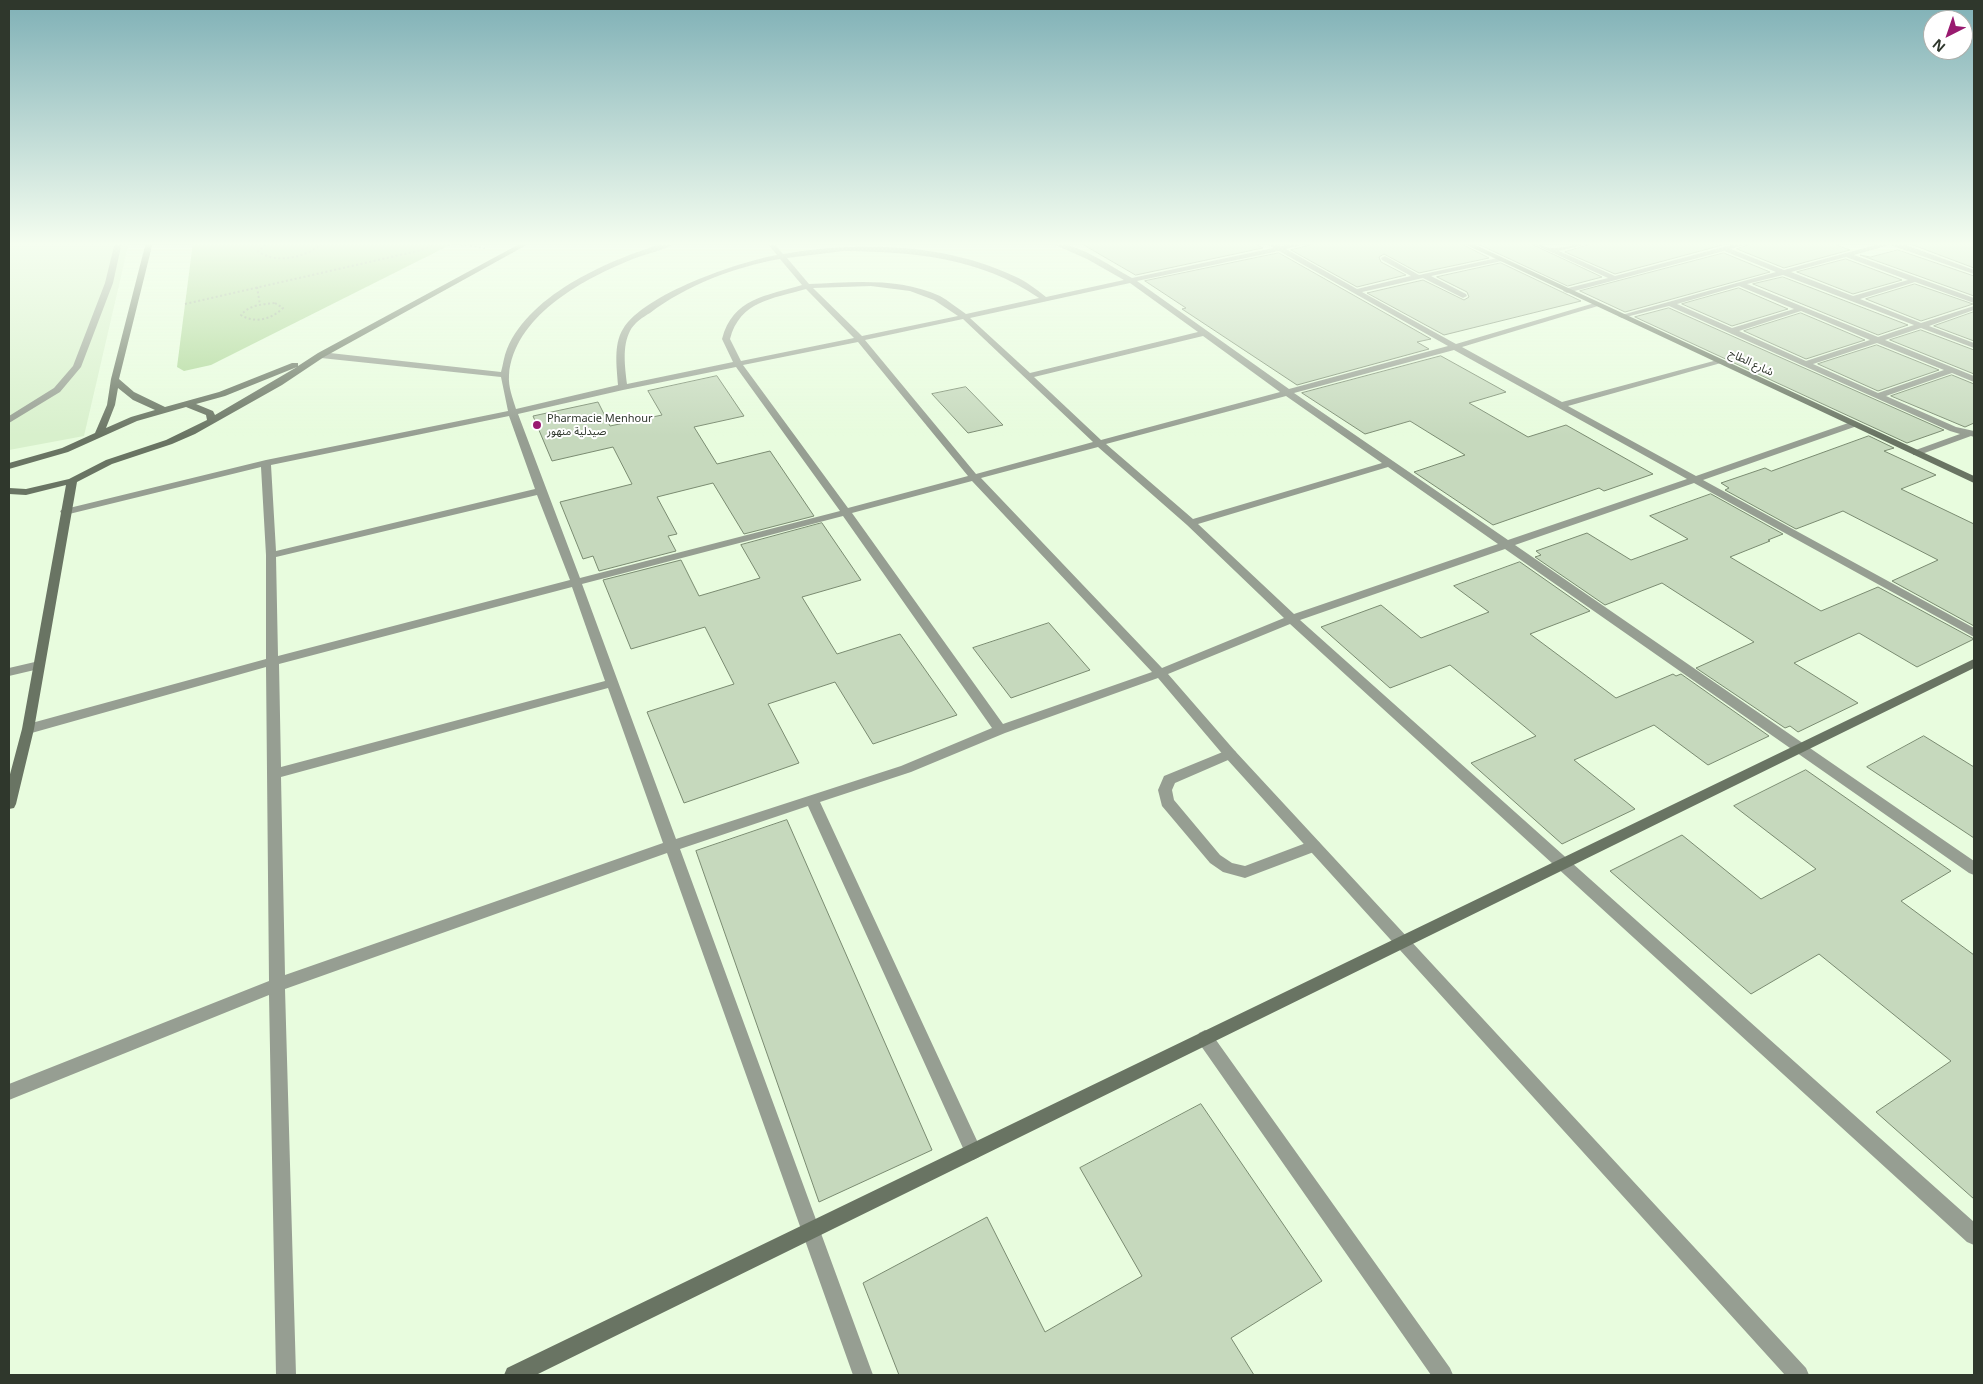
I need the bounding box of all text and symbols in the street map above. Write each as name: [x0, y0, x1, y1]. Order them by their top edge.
north arrow: [1923, 10, 1973, 60]
text: N: [1928, 35, 1949, 57]
street label: شارع الطاح: [1727, 347, 1775, 379]
place label: Pharmacie Menhour صيدلية منهور: [547, 412, 653, 438]
marker: Pharmacie Menhour صيدلية منهور: [531, 419, 543, 431]

